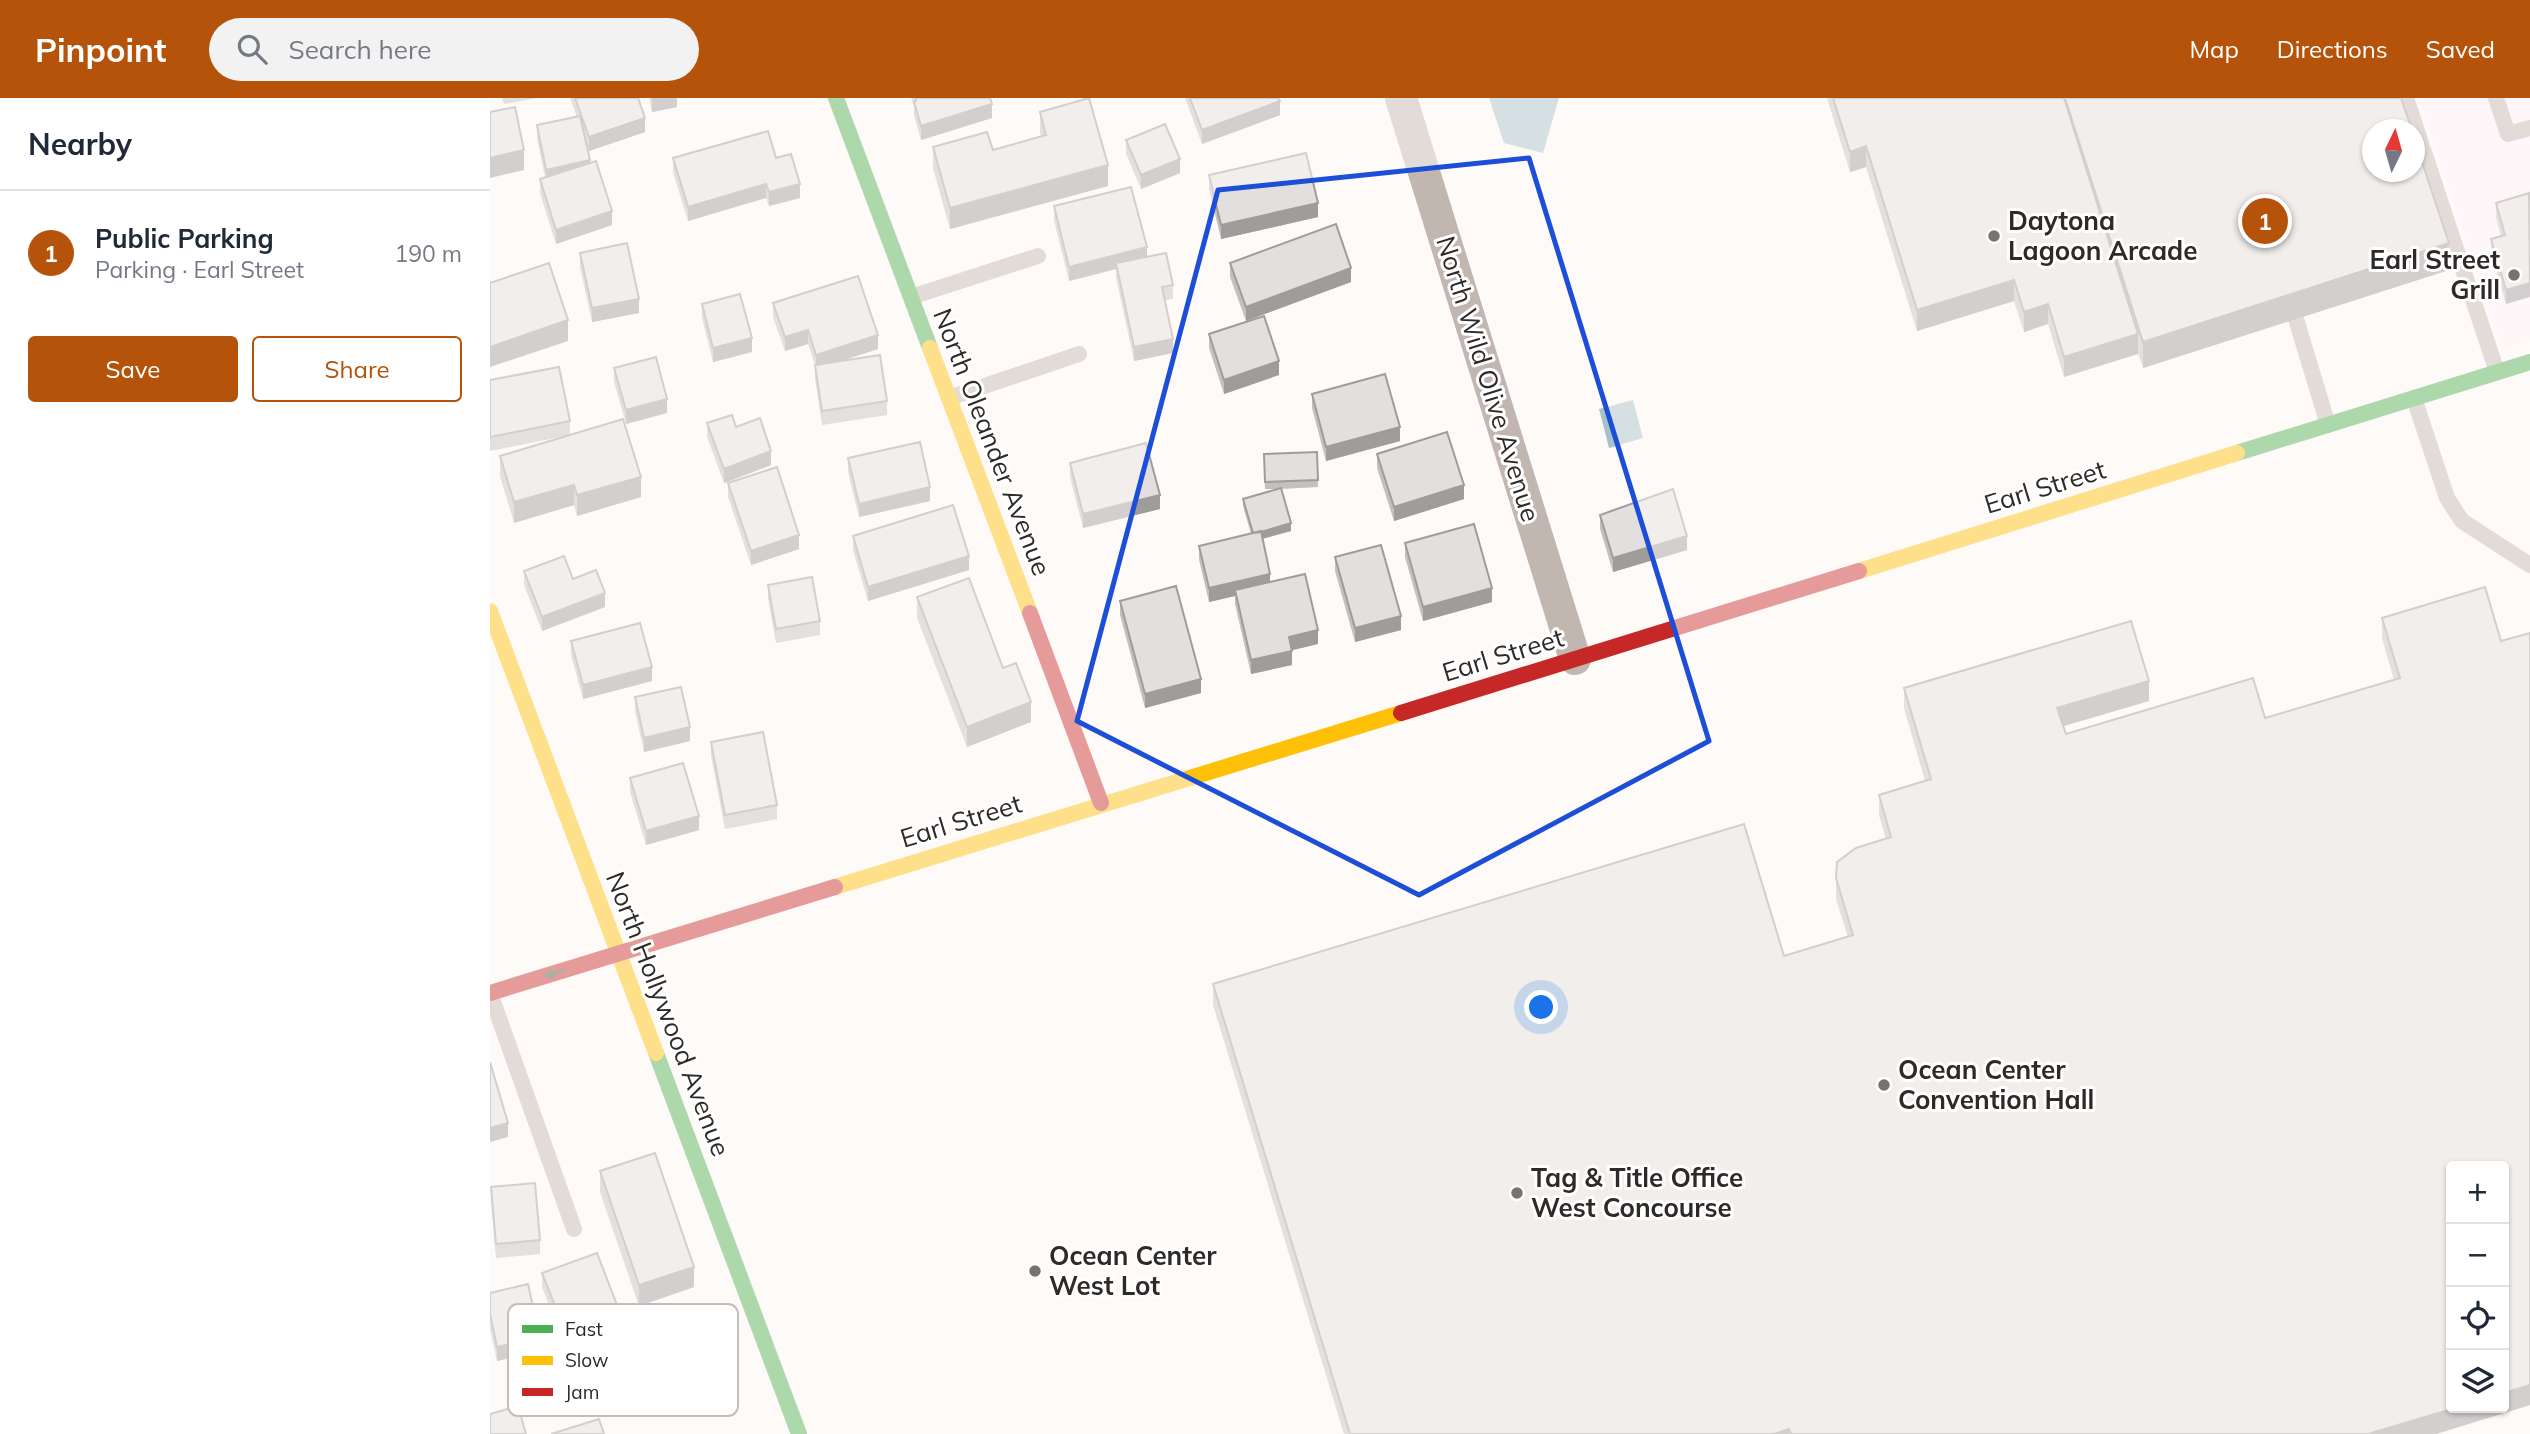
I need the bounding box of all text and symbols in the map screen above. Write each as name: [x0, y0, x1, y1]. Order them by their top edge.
search box: [209, 18, 699, 81]
text: Pinpoint: [35, 29, 167, 70]
icon: search: [233, 30, 271, 68]
text: Search here: [289, 33, 431, 66]
text: Map: [2189, 34, 2239, 64]
text: Directions: [2277, 34, 2388, 64]
text: Saved: [2426, 34, 2495, 64]
north arrow: [2362, 119, 2425, 182]
text: Nearby: [28, 125, 132, 163]
pin: 1: [2242, 195, 2288, 247]
place label: Daytona Lagoon Arcade: [2008, 204, 2197, 267]
text: Public Parking: [95, 222, 274, 255]
marker: Daytona Lagoon Arcade: [1986, 228, 2002, 244]
street label: North Wild Olive Avenue: [1429, 232, 1548, 526]
text: 1: [44, 239, 58, 268]
text: 190 m: [394, 239, 462, 268]
place label: Earl Street Grill: [2370, 243, 2500, 306]
text: Parking · Earl Street: [95, 255, 304, 284]
marker: Earl Street Grill: [2506, 267, 2522, 283]
street label: North Oleander Avenue: [926, 304, 1059, 580]
button: Save: [28, 336, 238, 402]
button: Share: [252, 336, 462, 402]
street label: Earl Street: [1980, 452, 2109, 521]
street label: Earl Street: [1438, 620, 1567, 689]
street label: Earl Street: [896, 786, 1025, 855]
street label: North Hollywood Avenue: [599, 867, 738, 1161]
one-way arrow: [544, 969, 565, 979]
your location: [1524, 990, 1558, 1024]
place label: Ocean Center Convention Hall: [1898, 1053, 2094, 1116]
marker: Ocean Center Convention Hall: [1876, 1077, 1892, 1093]
place label: Tag & Title Office West Concourse: [1531, 1161, 1743, 1224]
map controls: [2446, 1161, 2509, 1413]
button: +: [2446, 1161, 2509, 1224]
marker: Tag & Title Office West Concourse: [1509, 1185, 1525, 1201]
button: −: [2446, 1224, 2509, 1287]
place label: Ocean Center West Lot: [1049, 1239, 1217, 1302]
marker: Ocean Center West Lot: [1027, 1263, 1043, 1279]
button: locate: [2446, 1287, 2509, 1350]
legend: [508, 1304, 738, 1416]
text: Fast: [565, 1317, 603, 1341]
text: Slow: [565, 1348, 609, 1372]
button: layers: [2446, 1350, 2509, 1413]
text: Jam: [565, 1380, 599, 1404]

